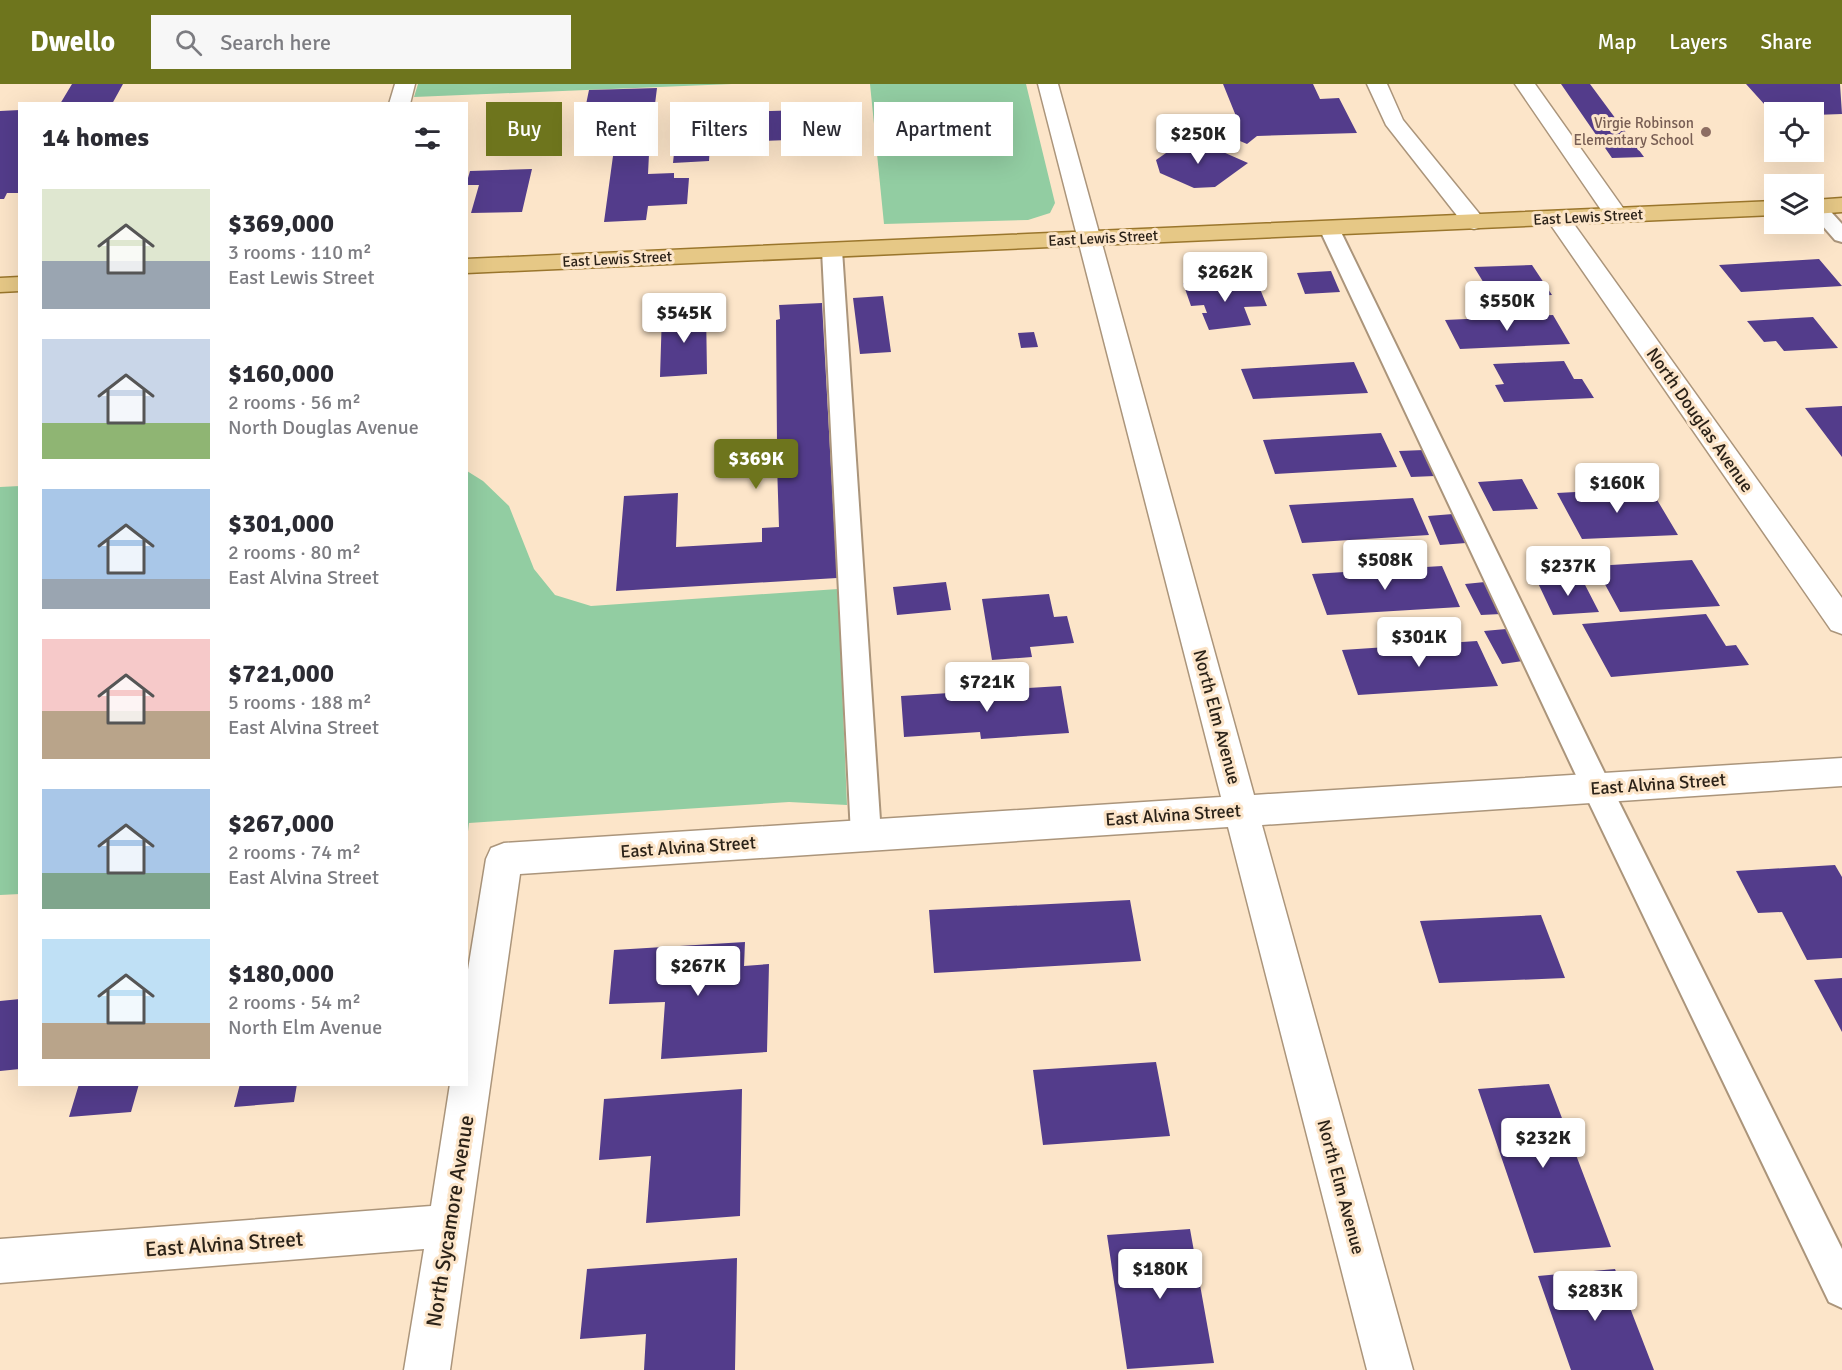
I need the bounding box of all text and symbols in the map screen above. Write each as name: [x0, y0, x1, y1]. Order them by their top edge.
search box: [151, 15, 571, 69]
text: Dwello: [30, 25, 115, 59]
icon: search: [172, 26, 205, 59]
text: Search here: [220, 29, 331, 56]
text: Map: [1598, 29, 1636, 55]
text: Layers: [1669, 29, 1727, 55]
text: Share: [1760, 29, 1812, 55]
chip: Buy: [486, 102, 562, 156]
chip: Rent: [574, 102, 658, 156]
chip: Filters: [670, 102, 769, 156]
chip: New: [781, 102, 862, 156]
chip: Apartment: [874, 102, 1013, 156]
map controls: [1764, 102, 1824, 234]
button: locate: [1764, 102, 1824, 162]
pin: $250K: [1156, 114, 1240, 165]
place label: Virgie Robinson Elementary School: [1573, 114, 1694, 149]
text: $250K: [1170, 121, 1226, 146]
text: 14 homes: [42, 122, 149, 154]
icon: filters: [411, 122, 444, 155]
marker: Virgie Robinson Elementary School: [1699, 125, 1713, 139]
button: layers: [1764, 174, 1824, 234]
street label: East Lewis Street: [1533, 205, 1643, 229]
text: $369,000: [228, 208, 334, 240]
icon: home: [90, 213, 162, 285]
street label: East Lewis Street: [1048, 226, 1158, 250]
text: 3 rooms · 110 m²: [228, 240, 372, 265]
street label: East Lewis Street: [562, 247, 672, 271]
pin: $262K: [1183, 252, 1267, 303]
text: $262K: [1197, 259, 1253, 284]
text: East Lewis Street: [228, 265, 375, 290]
pin: $550K: [1465, 281, 1549, 332]
text: $550K: [1479, 288, 1535, 313]
pin: $545K: [642, 293, 726, 344]
text: $545K: [656, 300, 712, 325]
street label: North Douglas Avenue: [1642, 343, 1758, 497]
text: $160,000: [228, 358, 334, 390]
icon: home: [90, 363, 162, 435]
text: 2 rooms · 56 m²: [228, 390, 361, 415]
text: North Douglas Avenue: [228, 415, 419, 440]
pin: $369K: [714, 439, 798, 490]
text: $369K: [728, 446, 784, 471]
pin: $160K: [1575, 463, 1659, 514]
text: $160K: [1589, 470, 1645, 495]
text: $301,000: [228, 508, 334, 540]
icon: home: [90, 513, 162, 585]
text: 2 rooms · 80 m²: [228, 540, 361, 565]
pin: $508K: [1343, 540, 1427, 591]
pin: $237K: [1526, 546, 1610, 597]
text: $508K: [1357, 547, 1413, 572]
text: $237K: [1540, 553, 1596, 578]
text: East Alvina Street: [228, 565, 379, 590]
pin: $301K: [1377, 617, 1461, 668]
text: $301K: [1391, 624, 1447, 649]
street label: North Elm Avenue: [1188, 647, 1246, 787]
text: $721,000: [228, 658, 334, 690]
pin: $721K: [945, 662, 1029, 713]
icon: home: [90, 663, 162, 735]
text: $721K: [959, 669, 1015, 694]
text: 5 rooms · 188 m²: [228, 690, 372, 715]
text: East Alvina Street: [228, 715, 379, 740]
street label: East Alvina Street: [1589, 768, 1727, 800]
street label: East Alvina Street: [1104, 799, 1242, 831]
text: $267,000: [228, 808, 334, 840]
icon: home: [90, 813, 162, 885]
street label: East Alvina Street: [619, 831, 757, 863]
text: 2 rooms · 74 m²: [228, 840, 361, 865]
text: East Alvina Street: [228, 865, 379, 890]
pin: $267K: [656, 946, 740, 997]
text: $267K: [670, 953, 726, 978]
text: $180,000: [228, 958, 334, 990]
icon: home: [90, 963, 162, 1035]
text: 2 rooms · 54 m²: [228, 990, 361, 1015]
text: North Elm Avenue: [228, 1015, 382, 1040]
street label: North Sycamore Avenue: [420, 1113, 480, 1329]
street label: North Elm Avenue: [1312, 1117, 1370, 1257]
pin: $232K: [1501, 1118, 1585, 1169]
text: $232K: [1515, 1125, 1571, 1150]
street label: East Alvina Street: [144, 1226, 304, 1262]
pin: $180K: [1118, 1249, 1202, 1300]
text: $180K: [1132, 1256, 1188, 1281]
pin: $283K: [1553, 1271, 1637, 1322]
text: $283K: [1567, 1278, 1623, 1303]

